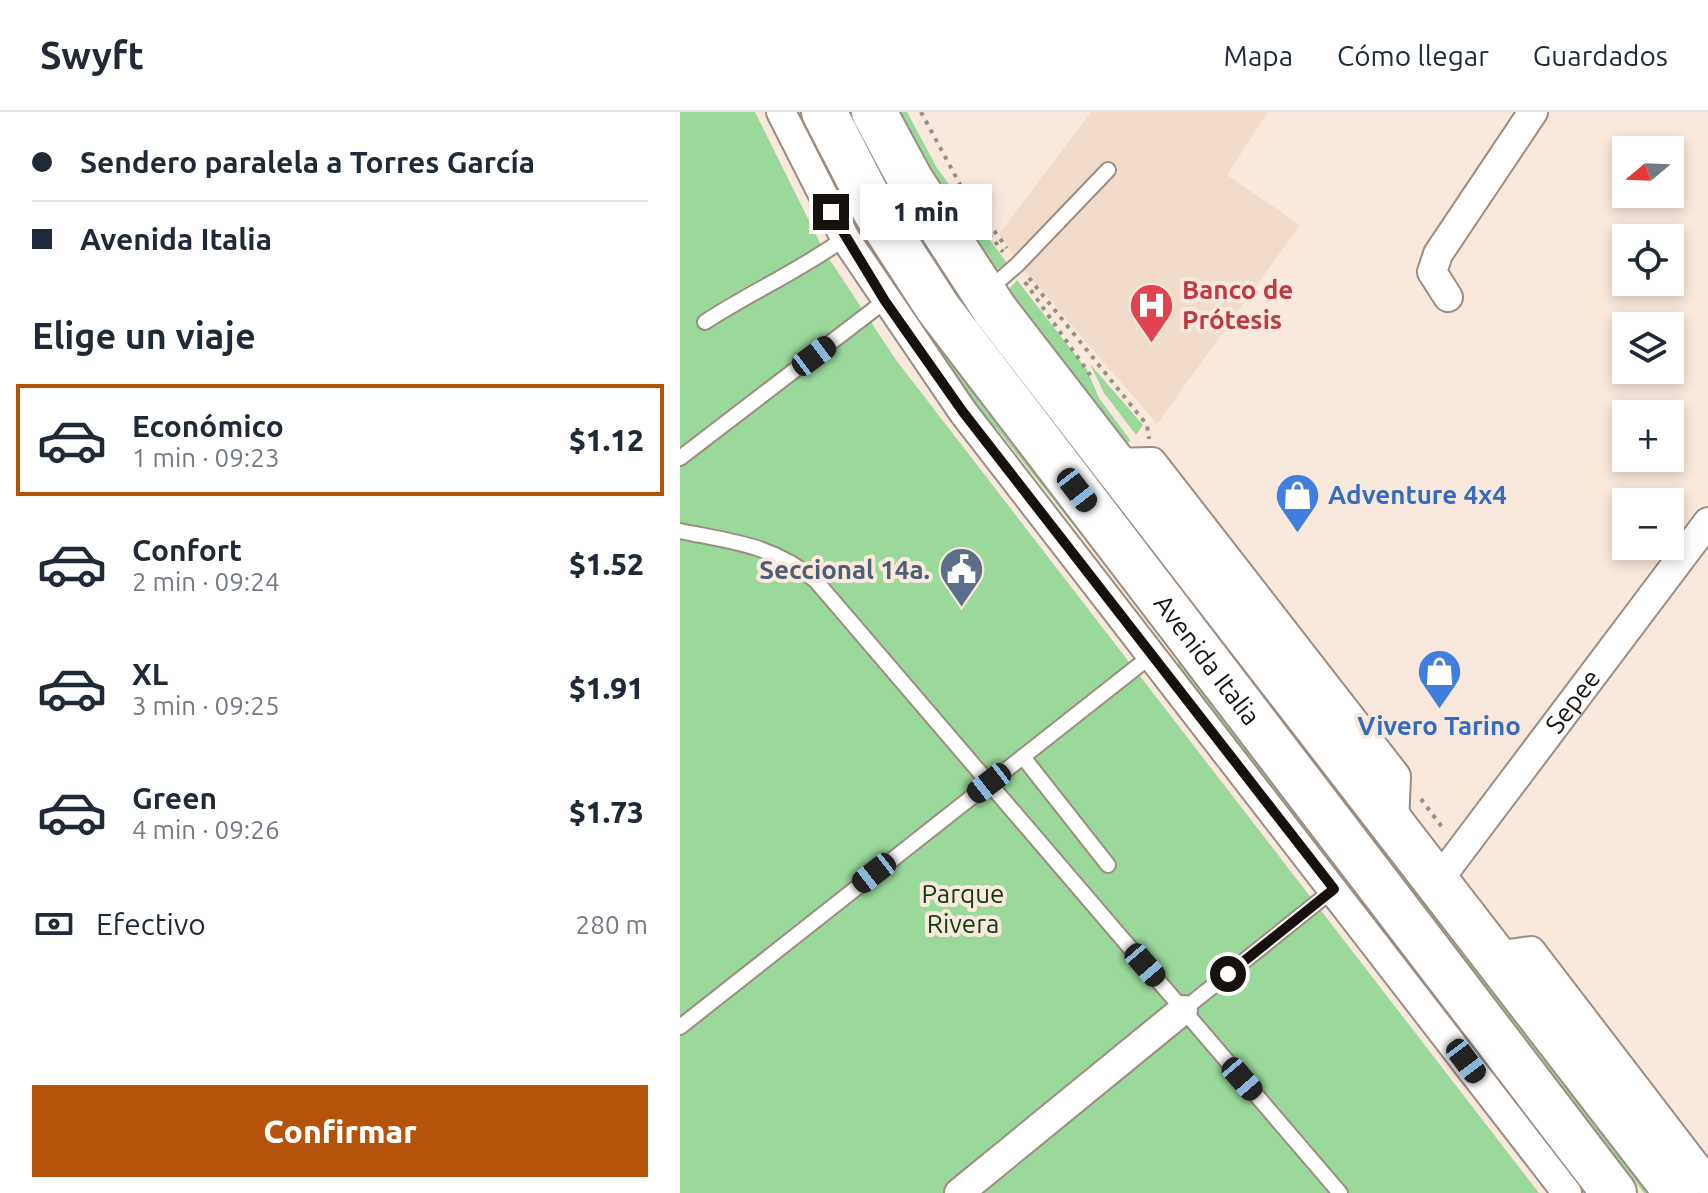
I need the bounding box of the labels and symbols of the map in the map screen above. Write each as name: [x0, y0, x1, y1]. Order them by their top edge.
north arrow: [1612, 136, 1684, 208]
callout: 1 min: [859, 184, 991, 240]
route end: [813, 194, 849, 230]
place label: Banco de Prótesis: [1182, 275, 1293, 334]
hospital icon: Banco de Prótesis: [1127, 281, 1175, 344]
car: [788, 332, 840, 380]
car: [1053, 464, 1101, 516]
shop icon: Adventure 4x4: [1273, 471, 1321, 534]
place label: Adventure 4x4: [1328, 480, 1507, 509]
public building icon: Seccional 14a.: [937, 546, 985, 609]
place label: Seccional 14a.: [759, 555, 930, 584]
street label: Avenida Italia: [1148, 589, 1266, 731]
shop icon: Vivero Tarino: [1415, 647, 1463, 710]
street label: Sepee: [1539, 664, 1606, 739]
place label: Vivero Tarino: [1357, 711, 1521, 740]
car: [963, 759, 1015, 807]
car: [848, 849, 900, 897]
park label: Parque Rivera: [922, 879, 1004, 938]
car: [1120, 939, 1170, 991]
route start: [1210, 956, 1246, 992]
car: [1442, 1035, 1490, 1087]
car: [1217, 1053, 1267, 1105]

